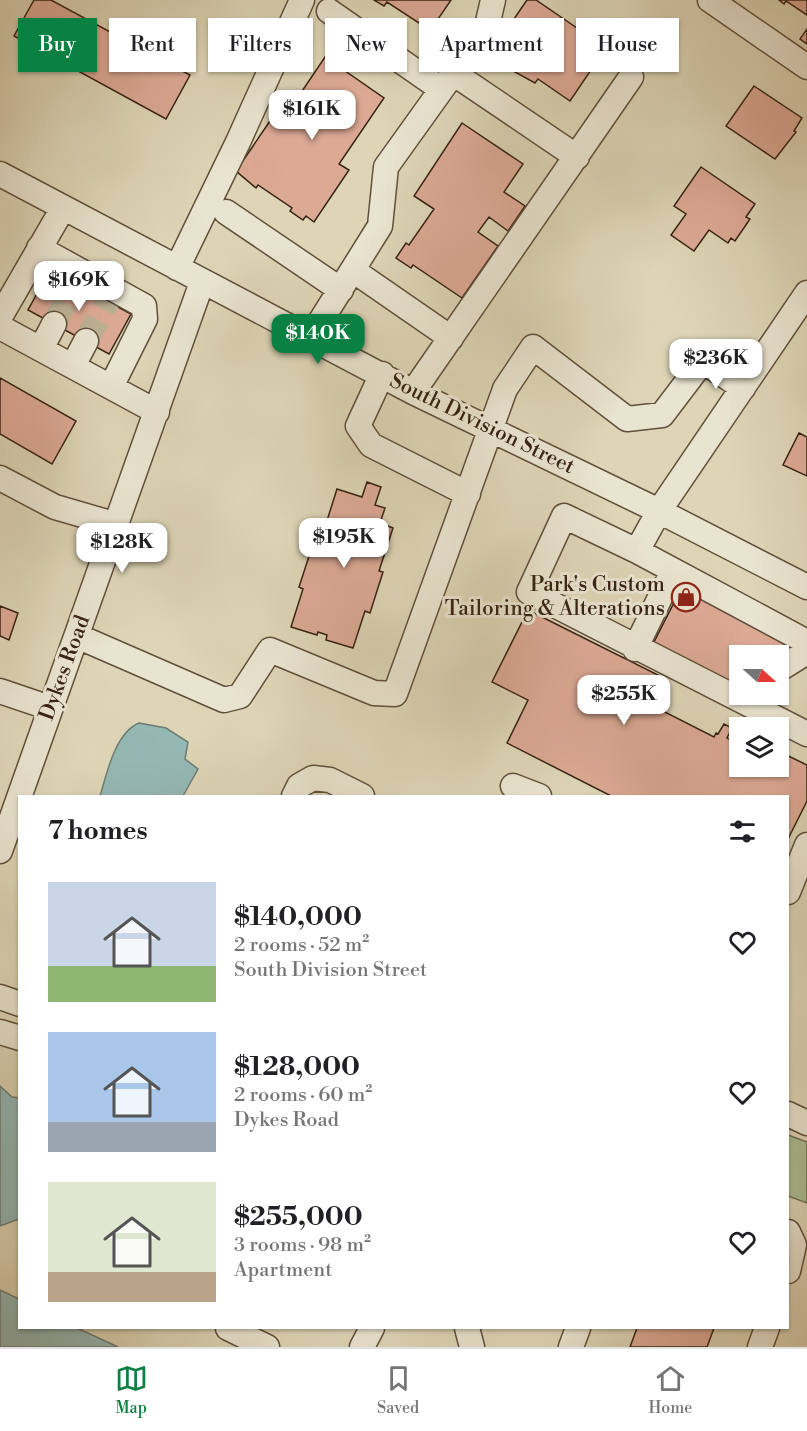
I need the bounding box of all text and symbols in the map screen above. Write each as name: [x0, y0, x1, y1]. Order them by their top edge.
chip: Buy: [18, 18, 97, 72]
chip: Rent: [109, 18, 196, 72]
chip: Filters: [208, 18, 313, 72]
chip: New: [325, 18, 407, 72]
chip: Apartment: [419, 18, 564, 72]
chip: House: [576, 18, 679, 72]
pin: $161K: [270, 90, 354, 141]
text: $161K: [283, 97, 341, 122]
pin: $169K: [37, 261, 121, 312]
text: $169K: [48, 268, 110, 293]
pin: $140K: [276, 314, 360, 365]
text: $140K: [286, 321, 350, 346]
pin: $236K: [674, 339, 758, 390]
text: $236K: [683, 346, 749, 371]
street label: South Division Street: [385, 368, 579, 480]
pin: $195K: [302, 518, 386, 569]
pin: $128K: [80, 523, 164, 574]
text: $195K: [313, 525, 375, 550]
text: $128K: [90, 530, 154, 555]
place label: Park's Custom Tailoring & Alterations: [445, 572, 665, 622]
shop icon: Park's Custom Tailoring & Alterations: [670, 581, 702, 613]
street label: Dykes Road: [34, 612, 96, 724]
north arrow: [729, 645, 789, 705]
map controls: [729, 645, 789, 777]
pin: $255K: [582, 675, 666, 726]
text: $255K: [591, 682, 657, 707]
button: layers: [729, 717, 789, 777]
text: 7 homes: [48, 815, 148, 847]
icon: filters: [726, 815, 759, 848]
text: $140,000: [234, 901, 362, 933]
icon: home: [96, 906, 168, 978]
icon: heart: [726, 926, 759, 959]
text: 2 rooms · 52 m²: [234, 933, 369, 958]
text: South Division Street: [234, 958, 427, 983]
text: $128,000: [234, 1051, 360, 1083]
icon: home: [96, 1056, 168, 1128]
icon: heart: [726, 1076, 759, 1109]
text: 2 rooms · 60 m²: [234, 1083, 372, 1108]
text: Dykes Road: [234, 1108, 339, 1133]
text: $255,000: [234, 1201, 363, 1233]
icon: home: [96, 1206, 168, 1278]
icon: heart: [726, 1226, 759, 1259]
text: 3 rooms · 98 m²: [234, 1233, 371, 1258]
text: Apartment: [234, 1258, 332, 1283]
tab: Map: [115, 1362, 148, 1418]
tab: Saved: [377, 1362, 419, 1418]
tab: Home: [648, 1362, 692, 1418]

